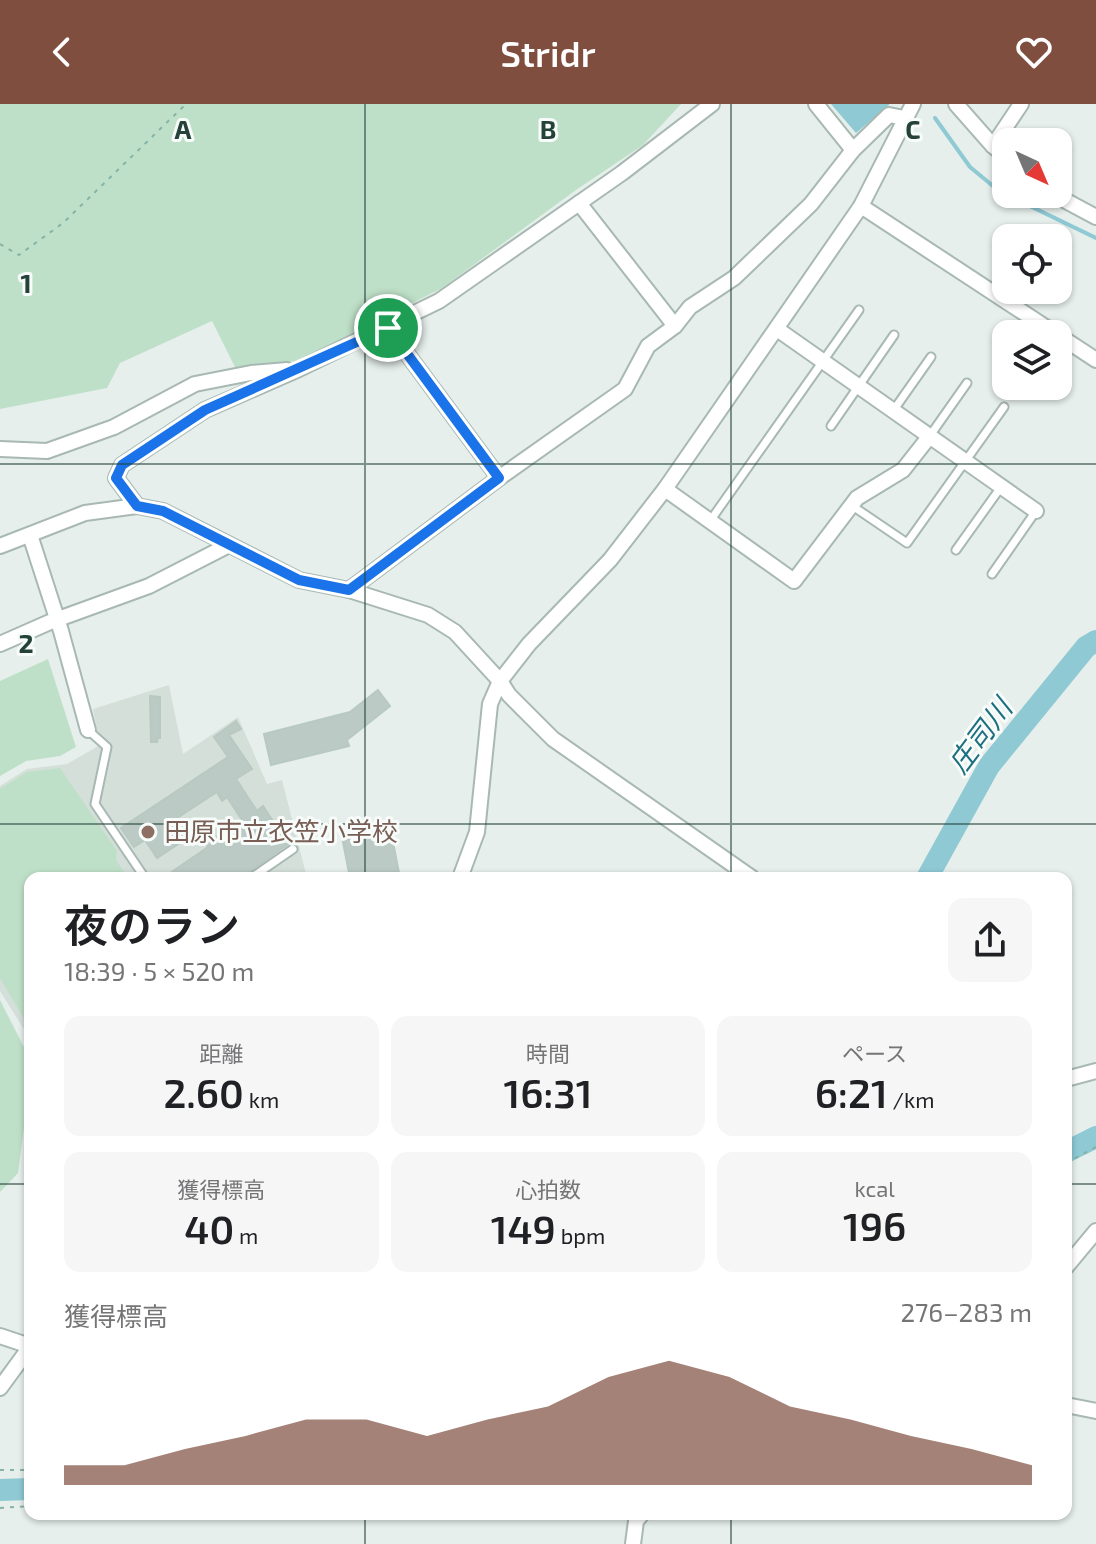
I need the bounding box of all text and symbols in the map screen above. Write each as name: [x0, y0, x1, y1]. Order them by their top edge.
icon: back: [40, 30, 84, 74]
icon: heart: [1012, 30, 1056, 74]
text: Stridr: [500, 31, 596, 74]
text: A: [175, 113, 192, 144]
text: B: [540, 113, 556, 144]
text: C: [905, 113, 921, 144]
north arrow: [992, 128, 1072, 208]
map controls: [992, 128, 1072, 400]
button: locate: [992, 224, 1072, 304]
text: 1: [20, 267, 32, 298]
pin: [354, 294, 422, 362]
icon: arrive: [366, 306, 410, 350]
button: layers: [992, 320, 1072, 400]
text: 2: [18, 627, 34, 658]
water label: 庄司川: [940, 689, 1020, 779]
place label: 田原市立衣笠小学校: [164, 815, 398, 846]
marker: 田原市立衣笠小学校: [139, 823, 157, 841]
text: 夜のラン: [64, 898, 240, 951]
button: share: [948, 898, 1032, 982]
text: 18:39 · 5 × 520 m: [64, 955, 254, 986]
text: 距離: [199, 1040, 243, 1066]
text: 時間: [526, 1040, 570, 1066]
text: ペース: [842, 1040, 907, 1066]
text: 2.60: [163, 1068, 244, 1116]
text: 16:31: [503, 1068, 593, 1116]
text: 6:21: [815, 1068, 888, 1116]
text: km: [244, 1086, 279, 1112]
text: /km: [888, 1086, 934, 1112]
text: kcal: [855, 1175, 895, 1201]
text: 獲得標高: [177, 1176, 265, 1202]
text: 心拍数: [515, 1176, 581, 1202]
text: 196: [843, 1201, 906, 1249]
text: 40: [184, 1204, 234, 1252]
text: 149: [491, 1204, 556, 1252]
text: m: [234, 1222, 258, 1248]
text: bpm: [556, 1222, 605, 1248]
text: 276–283 m: [900, 1296, 1032, 1327]
text: 獲得標高: [64, 1300, 168, 1331]

